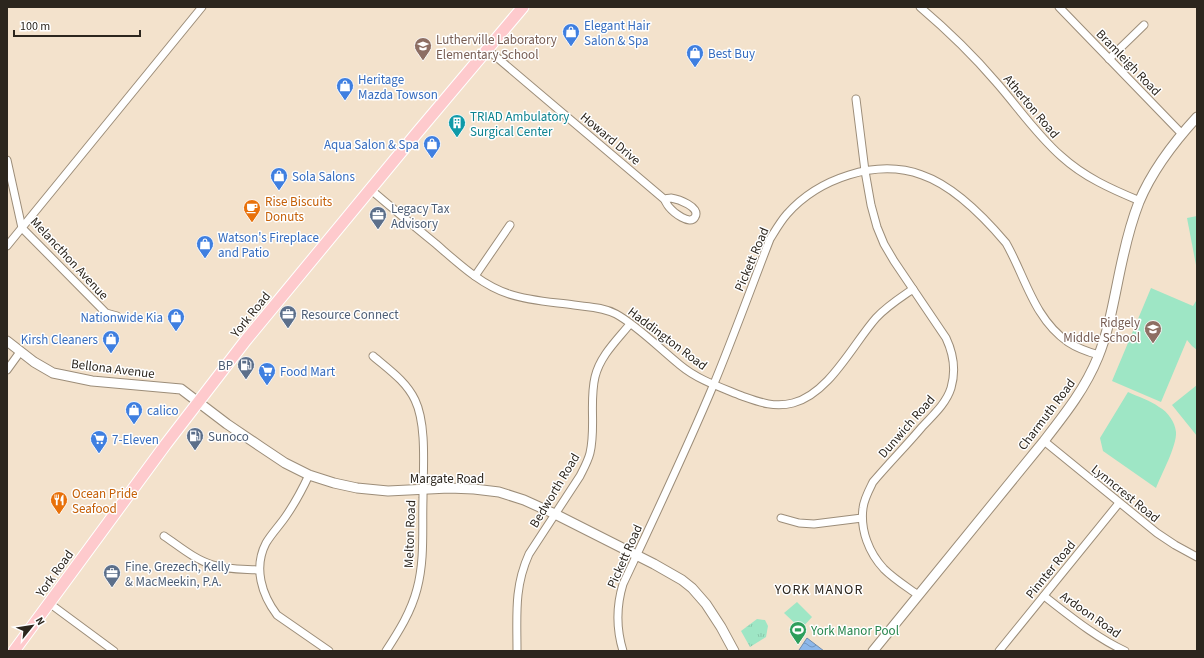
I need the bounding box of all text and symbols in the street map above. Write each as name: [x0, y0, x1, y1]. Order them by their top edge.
scale bar: [14, 12, 140, 38]
place label: Elegant Hair Salon & Spa: [584, 17, 651, 50]
text: 100 m: [20, 18, 50, 35]
shop icon: Elegant Hair Salon & Spa: [561, 22, 581, 47]
street label: Bramleigh Road: [1092, 25, 1165, 100]
place label: Lutherville Laboratory Elementary School: [436, 31, 557, 64]
school or university icon: Lutherville Laboratory Elementary School: [413, 36, 433, 61]
shop icon: Best Buy: [685, 43, 705, 68]
place label: Best Buy: [708, 45, 755, 63]
place label: Heritage Mazda Towson: [358, 71, 438, 104]
street label: Atherton Road: [999, 71, 1063, 142]
shop icon: Heritage Mazda Towson: [335, 76, 355, 101]
place label: TRIAD Ambulatory Surgical Center: [470, 108, 569, 141]
street label: Howard Drive: [576, 108, 644, 169]
building icon: TRIAD Ambulatory Surgical Center: [447, 113, 467, 138]
shop icon: Aqua Salon & Spa: [422, 134, 442, 159]
place label: Aqua Salon & Spa: [324, 136, 419, 154]
shop icon: Sola Salons: [269, 166, 289, 191]
place label: Sola Salons: [292, 168, 355, 186]
place label: Rise Biscuits Donuts: [265, 193, 333, 226]
cafe icon: Rise Biscuits Donuts: [242, 198, 262, 223]
place label: Legacy Tax Advisory: [391, 200, 450, 233]
office icon: Legacy Tax Advisory: [368, 205, 388, 230]
street label: Melancthon Avenue: [26, 213, 112, 304]
street label: Pickett Road: [730, 225, 773, 294]
place label: Watson's Fireplace and Patio: [218, 229, 319, 262]
shop icon: Watson's Fireplace and Patio: [195, 234, 215, 259]
street label: York Road: [226, 288, 275, 342]
street label: Haddington Road: [624, 303, 711, 375]
office icon: Resource Connect: [278, 304, 298, 329]
place label: Resource Connect: [301, 306, 399, 324]
shop icon: Nationwide Kia: [166, 307, 186, 332]
place label: Nationwide Kia: [80, 309, 163, 327]
place label: Ridgely Middle School: [1063, 314, 1140, 347]
school or university icon: Ridgely Middle School: [1143, 319, 1163, 344]
shop icon: Kirsh Cleaners: [101, 329, 121, 354]
place label: Kirsh Cleaners: [21, 331, 99, 349]
street label: Bellona Avenue: [70, 355, 156, 383]
fuel station icon: BP: [236, 355, 256, 380]
place label: BP: [218, 357, 233, 375]
supermarket icon: Food Mart: [257, 361, 277, 386]
place label: Food Mart: [280, 363, 336, 381]
street label: Charmuth Road: [1014, 375, 1080, 454]
street label: Dunwich Road: [874, 391, 939, 462]
shop icon: calico: [124, 400, 144, 425]
place label: calico: [147, 402, 179, 420]
fuel station icon: Sunoco: [185, 426, 205, 451]
place label: Sunoco: [208, 428, 249, 446]
supermarket icon: 7-Eleven: [89, 429, 109, 454]
place label: 7-Eleven: [112, 431, 159, 449]
street label: Bedworth Road: [525, 450, 584, 531]
street label: Lynncrest Road: [1087, 461, 1163, 527]
street label: Margate Road: [410, 470, 484, 488]
place label: Ocean Pride Seafood: [72, 485, 138, 518]
restaurant icon: Ocean Pride Seafood: [49, 490, 69, 515]
street label: Melton Road: [400, 500, 420, 568]
street label: Pickett Road: [603, 522, 647, 591]
street label: Pinnter Road: [1022, 537, 1080, 603]
street label: York Road: [31, 546, 78, 602]
place label: Fine, Grezech, Kelly & MacMeekin, P.A.: [125, 558, 230, 591]
office icon: Fine, Grezech, Kelly & MacMeekin, P.A.: [102, 563, 122, 588]
district label: YORK MANOR: [774, 580, 863, 600]
street label: Ardoon Road: [1056, 587, 1124, 642]
north arrow: [12, 606, 52, 646]
text: N: [32, 614, 49, 628]
sports icon: York Manor Pool: [788, 620, 808, 645]
place label: York Manor Pool: [810, 622, 899, 640]

